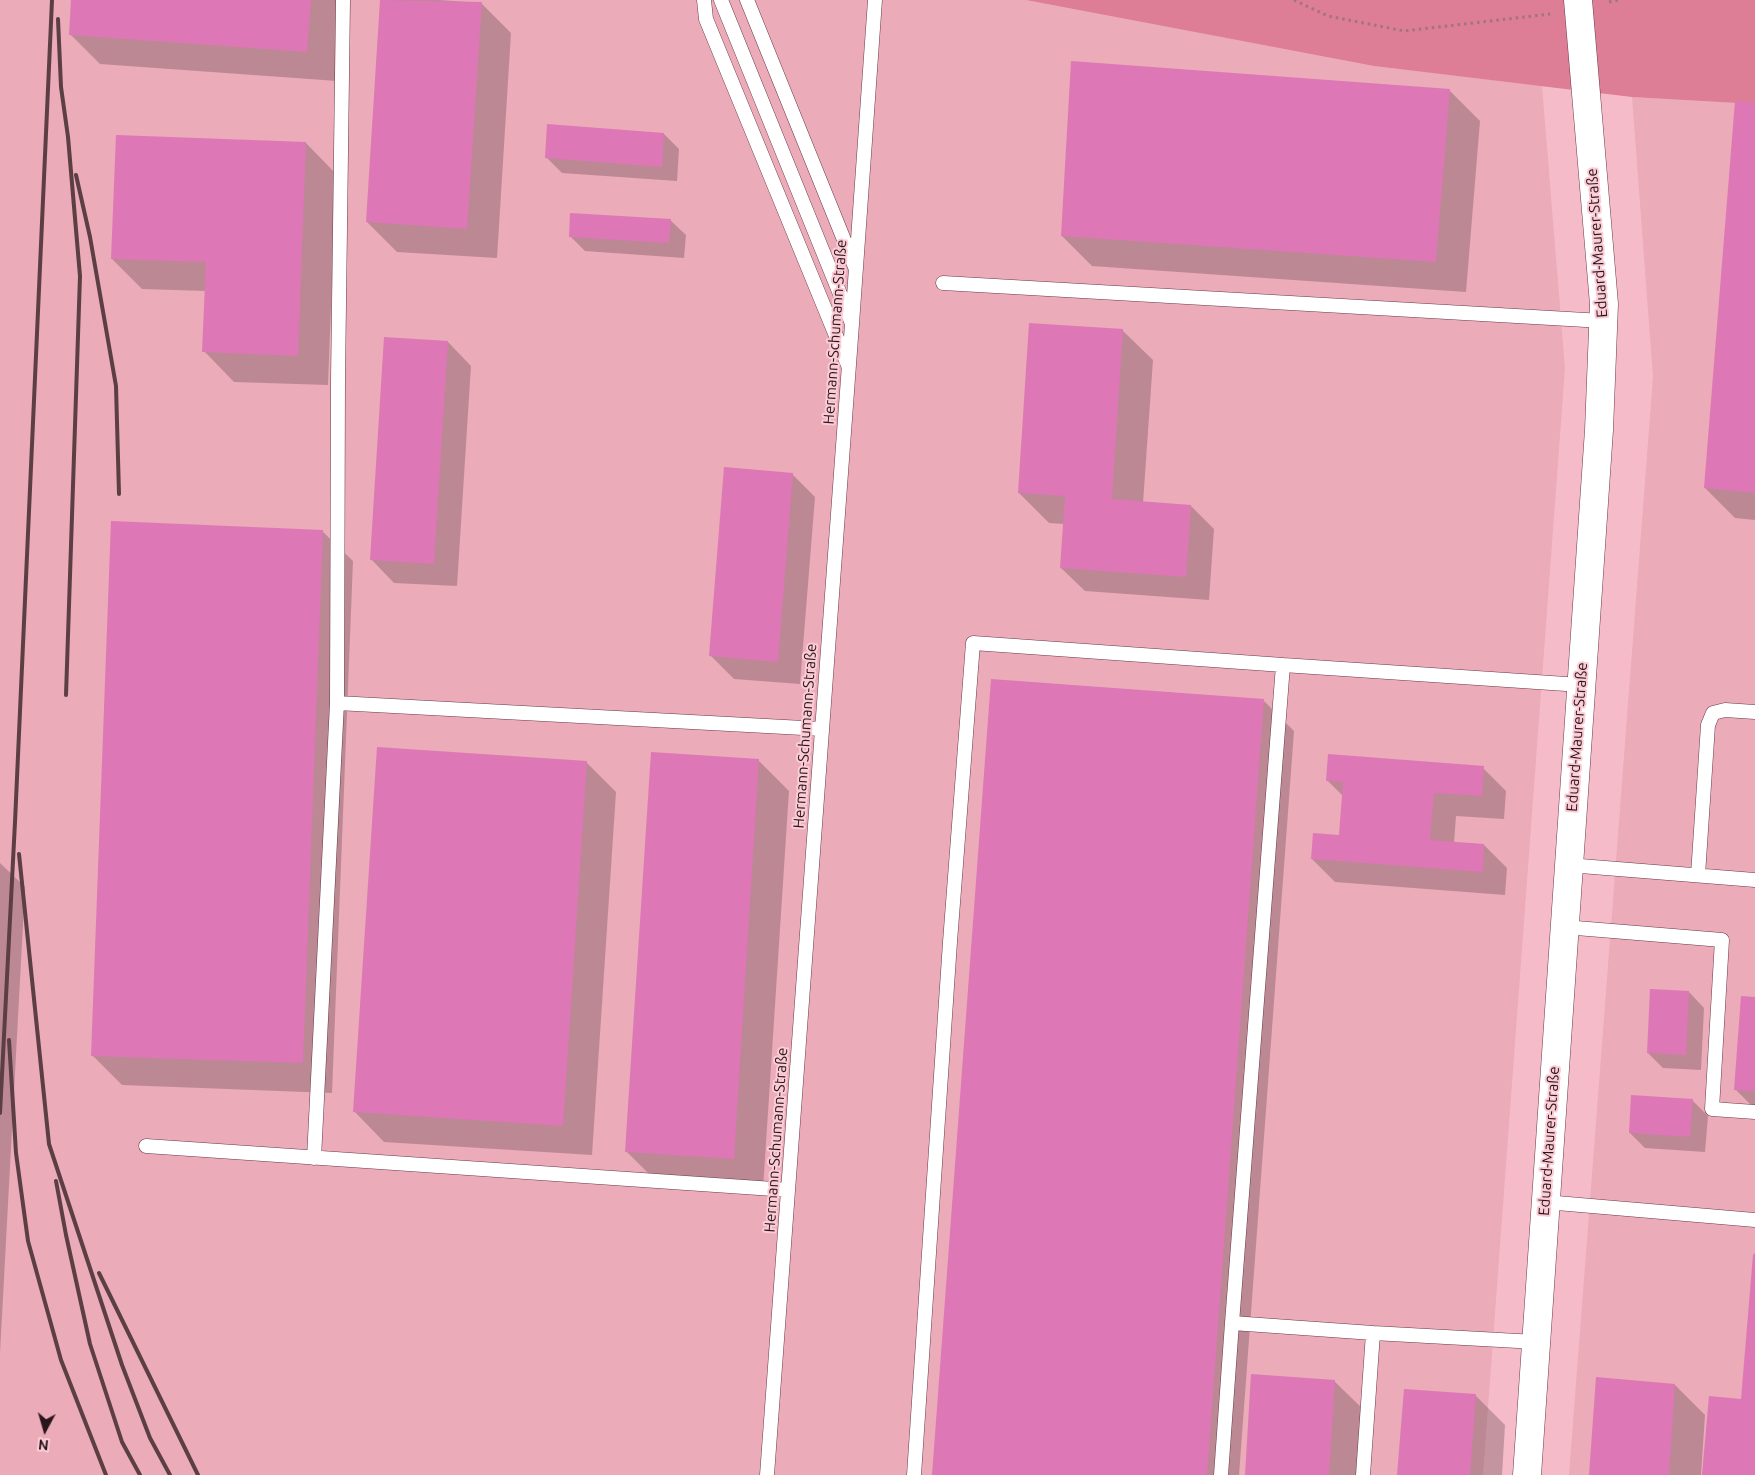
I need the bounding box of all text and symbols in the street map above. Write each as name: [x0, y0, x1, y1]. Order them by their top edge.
street label: Eduard-Maurer-Straße: [1583, 168, 1611, 318]
street label: Hermann-Schumann-Straße: [820, 239, 850, 425]
street label: Hermann-Schumann-Straße: [790, 643, 820, 829]
street label: Eduard-Maurer-Straße: [1563, 662, 1591, 812]
street label: Hermann-Schumann-Straße: [761, 1047, 791, 1233]
street label: Eduard-Maurer-Straße: [1535, 1066, 1563, 1216]
north arrow: [20, 1405, 70, 1455]
text: N: [37, 1436, 49, 1453]

